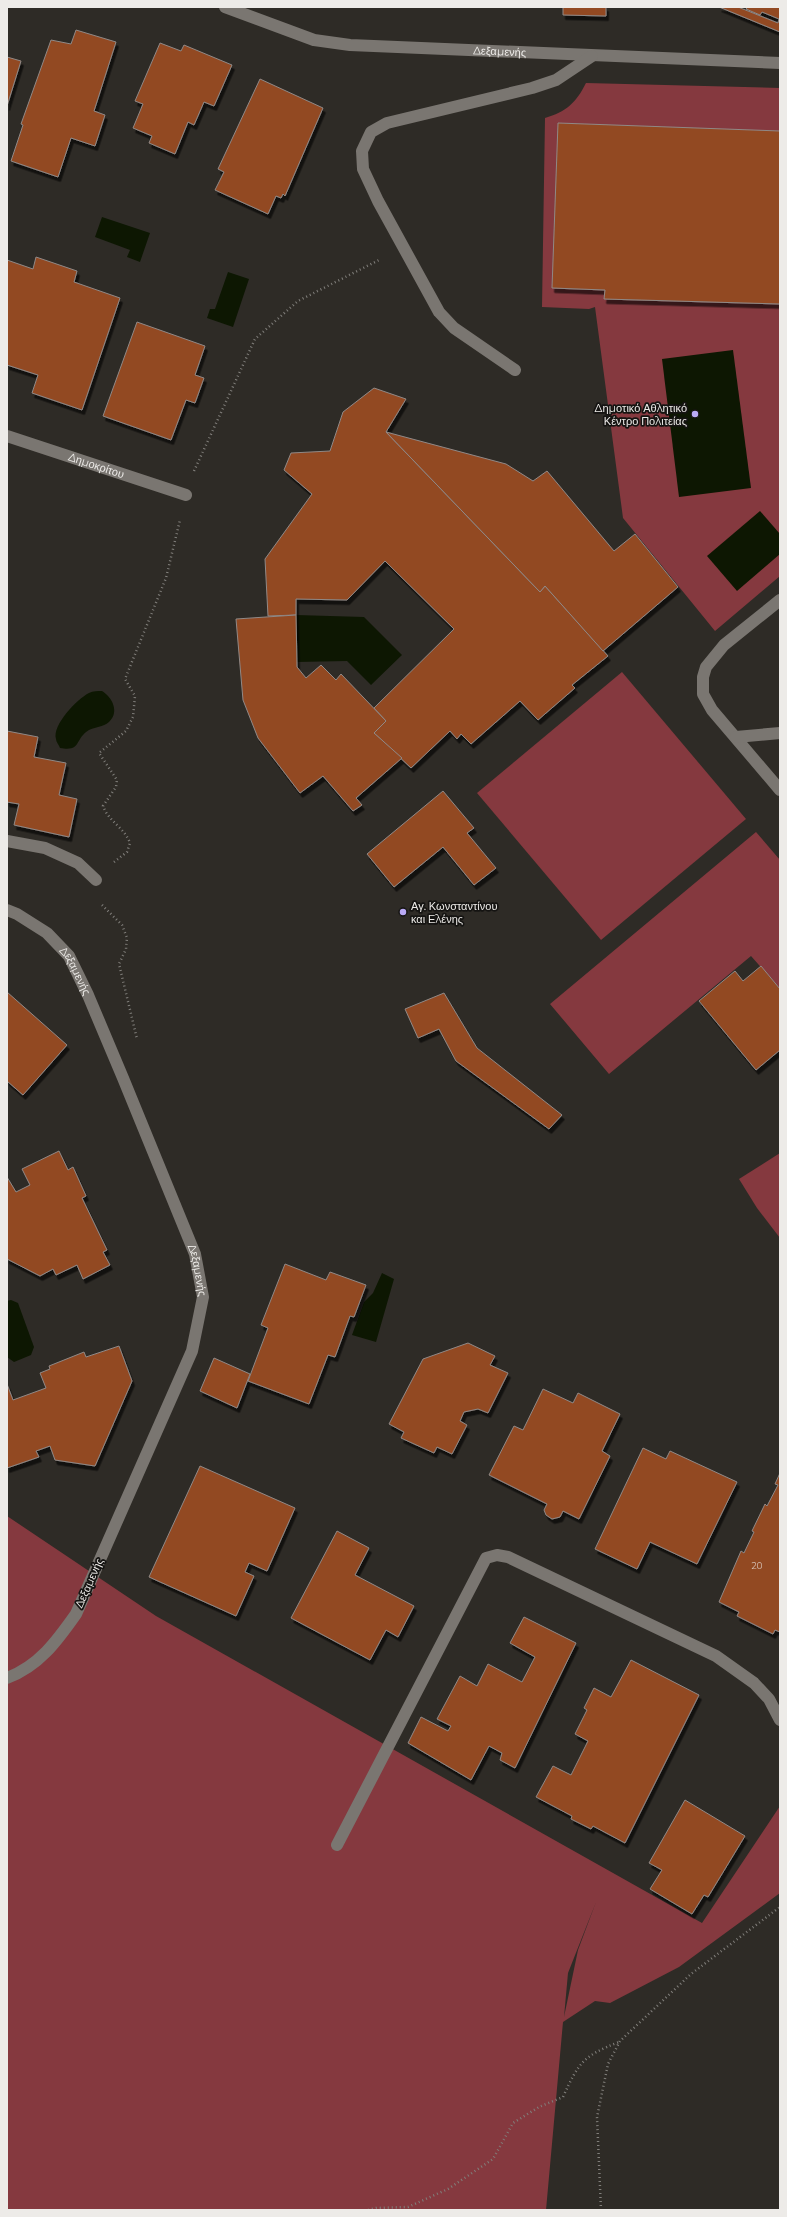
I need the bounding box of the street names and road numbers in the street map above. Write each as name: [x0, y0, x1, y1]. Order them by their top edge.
street label: Δεξαμενής: [473, 43, 526, 59]
street label: Δημοκρίτου: [66, 450, 126, 481]
street label: Δεξαμενής: [57, 943, 94, 997]
street label: Δεξαμενής: [185, 1242, 210, 1297]
street label: Δεξαμενής: [72, 1556, 106, 1610]

